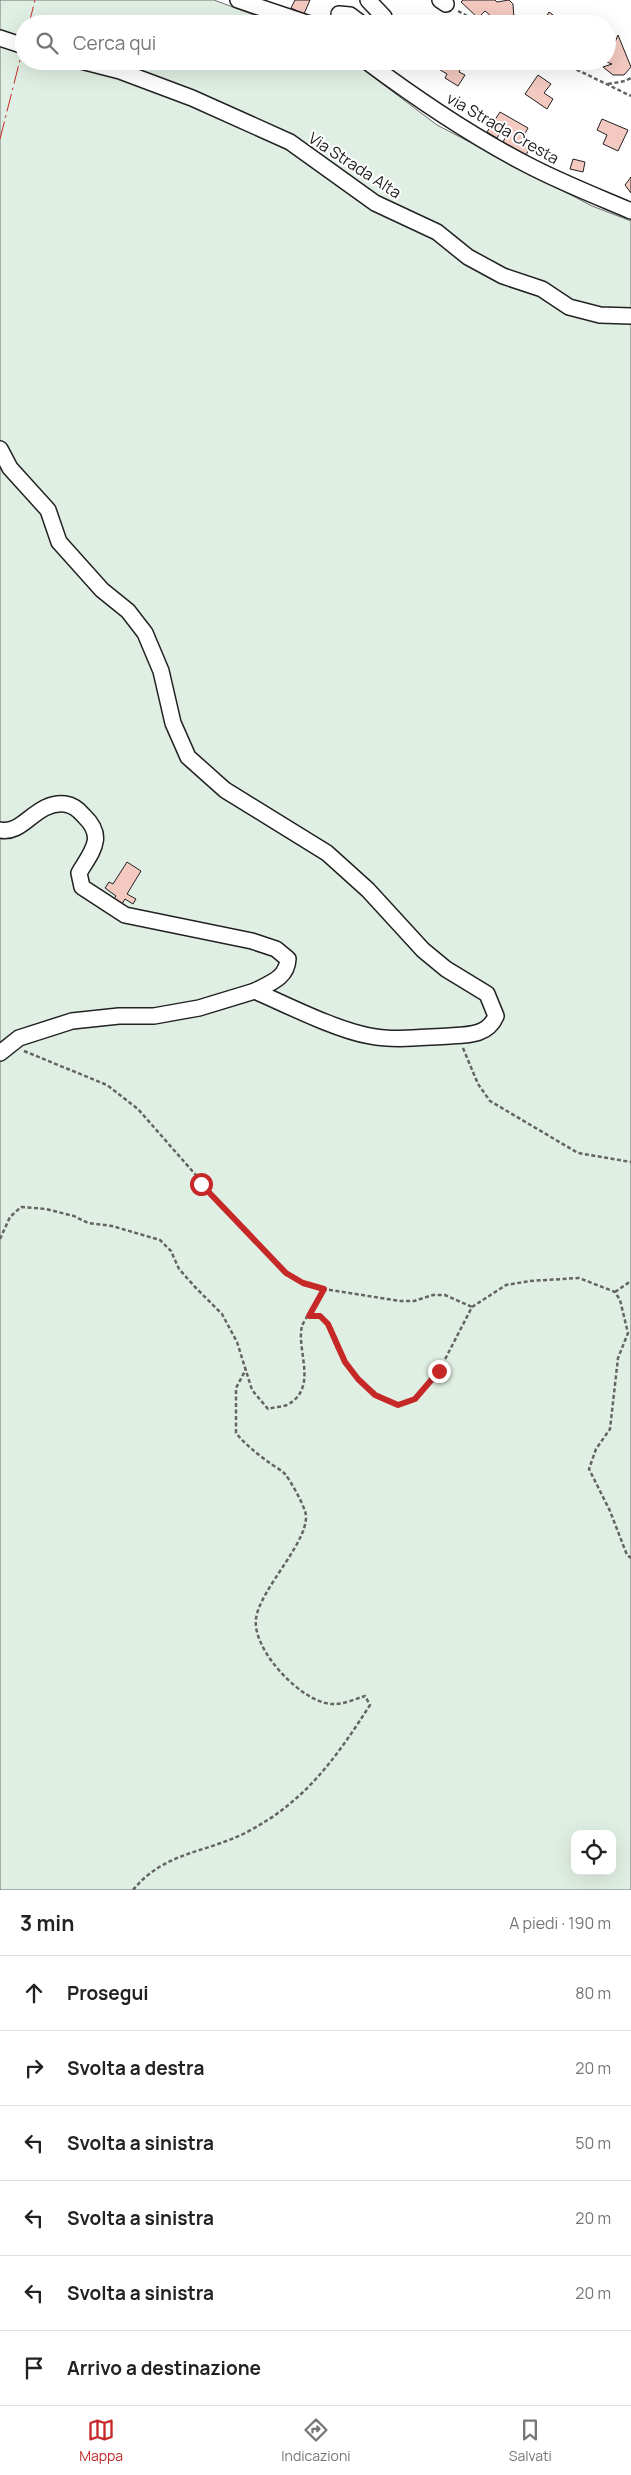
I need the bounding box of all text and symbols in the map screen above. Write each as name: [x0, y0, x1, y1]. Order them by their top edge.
search box: [15, 15, 616, 70]
icon: search: [33, 29, 61, 57]
text: Cerca qui: [73, 30, 156, 56]
street label: via Strada Cresta: [443, 87, 563, 169]
street label: Via Strada Alta: [304, 127, 406, 203]
route start: [190, 1173, 213, 1196]
route end: [428, 1360, 451, 1383]
map controls: [571, 1830, 616, 1875]
button: locate: [571, 1830, 616, 1875]
text: 3 min: [20, 1909, 74, 1937]
text: A piedi · 190 m: [509, 1912, 611, 1934]
icon: ahead: [20, 1979, 48, 2007]
text: Prosegui: [67, 1980, 149, 2006]
text: 80 m: [575, 1982, 611, 2004]
icon: right: [20, 2054, 48, 2082]
text: Svolta a destra: [67, 2055, 204, 2081]
text: 20 m: [575, 2057, 611, 2079]
icon: left: [20, 2129, 48, 2157]
text: Svolta a sinistra: [67, 2130, 214, 2156]
text: 50 m: [575, 2132, 611, 2154]
icon: left: [20, 2204, 48, 2232]
text: Svolta a sinistra: [67, 2205, 214, 2231]
text: 20 m: [575, 2207, 611, 2229]
icon: left: [20, 2279, 48, 2307]
text: Svolta a sinistra: [67, 2280, 214, 2306]
text: 20 m: [575, 2282, 611, 2304]
icon: arrive: [20, 2354, 48, 2382]
text: Arrivo a destinazione: [67, 2355, 261, 2381]
tab: Mappa: [79, 2416, 123, 2465]
tab: Indicazioni: [281, 2416, 350, 2465]
tab: Salvati: [509, 2416, 552, 2465]

